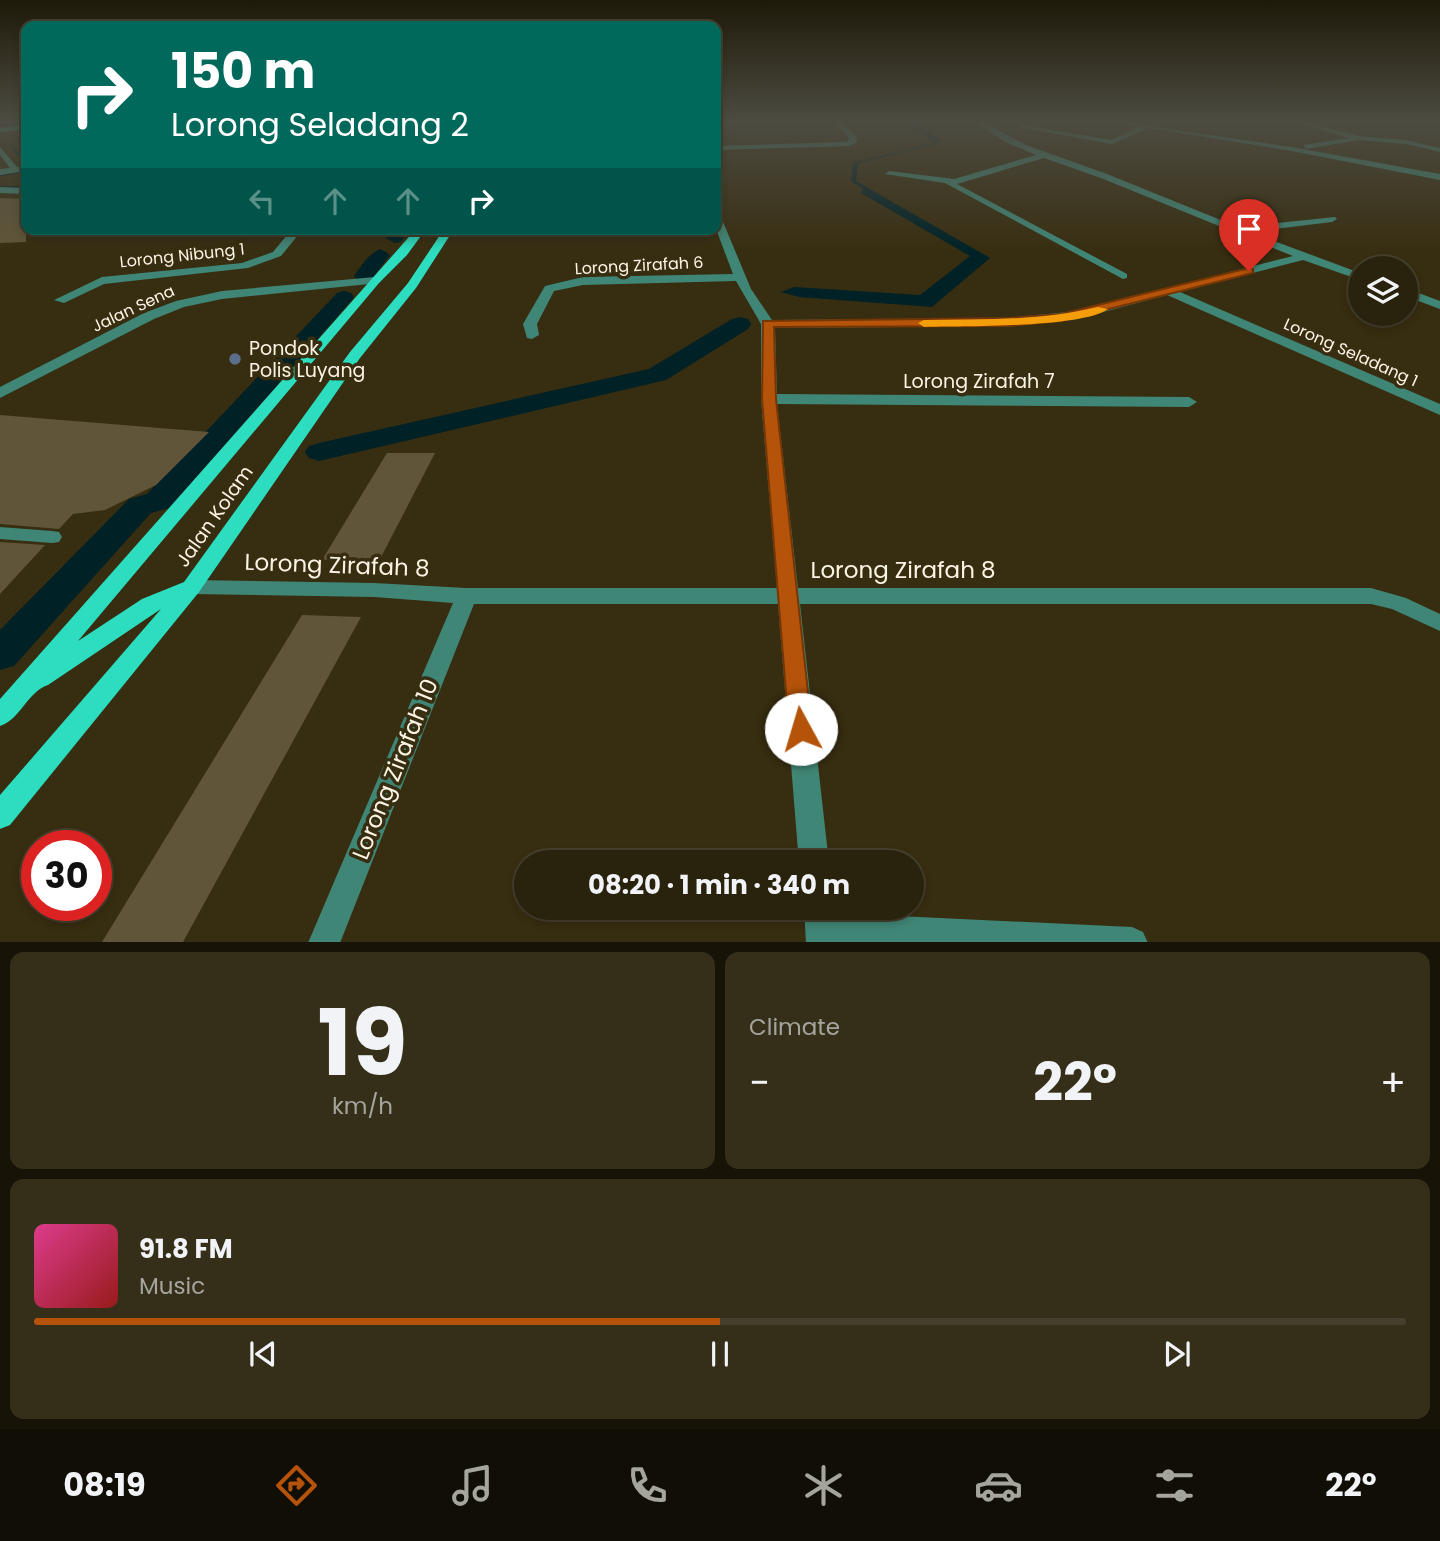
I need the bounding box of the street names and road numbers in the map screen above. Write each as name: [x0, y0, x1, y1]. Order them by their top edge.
street label: Lorong Nibung 1: [118, 238, 246, 273]
street label: Lorong Zirafah 6: [574, 251, 704, 280]
street label: Jalan Sena: [88, 279, 178, 338]
street label: Lorong Seladang 1: [1280, 312, 1422, 392]
street label: Lorong Zirafah 7: [903, 368, 1055, 395]
street label: Jalan Kolam: [169, 460, 259, 572]
street label: Lorong Zirafah 8: [244, 546, 430, 584]
street label: Lorong Zirafah 8: [810, 554, 996, 586]
street label: Lorong Zirafah 10: [344, 674, 446, 864]

